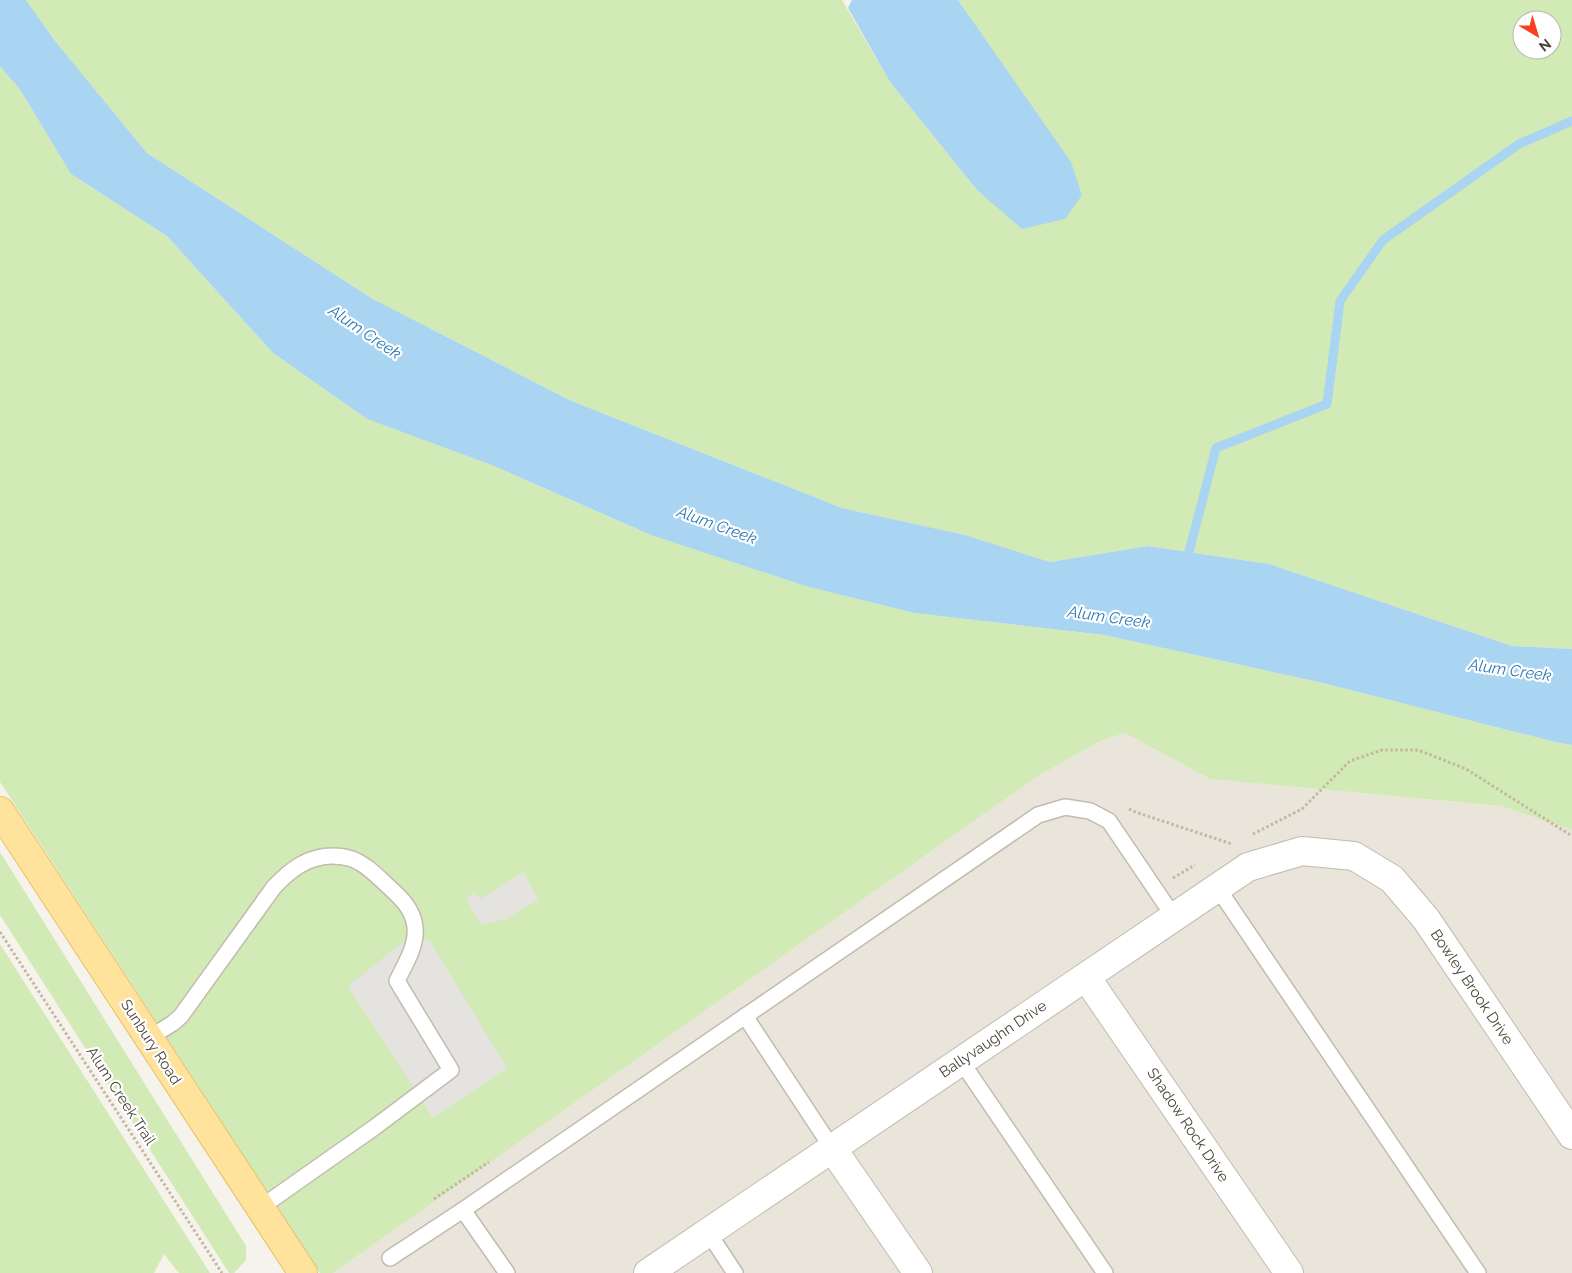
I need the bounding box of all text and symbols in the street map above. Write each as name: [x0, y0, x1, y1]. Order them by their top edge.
north arrow: [1512, 10, 1562, 60]
text: N: [1536, 36, 1554, 55]
water label: Alum Creek: [324, 300, 405, 363]
water label: Alum Creek: [674, 502, 760, 548]
water label: Alum Creek: [1066, 602, 1152, 632]
water label: Alum Creek: [1467, 655, 1553, 685]
street label: Bowley Brook Drive: [1427, 926, 1517, 1048]
street label: Sunbury Road: [117, 996, 185, 1088]
street label: Ballyvaughn Drive: [936, 996, 1050, 1082]
street label: Alum Creek Trail: [83, 1043, 160, 1149]
street label: Shadow Rock Drive: [1143, 1064, 1233, 1186]

